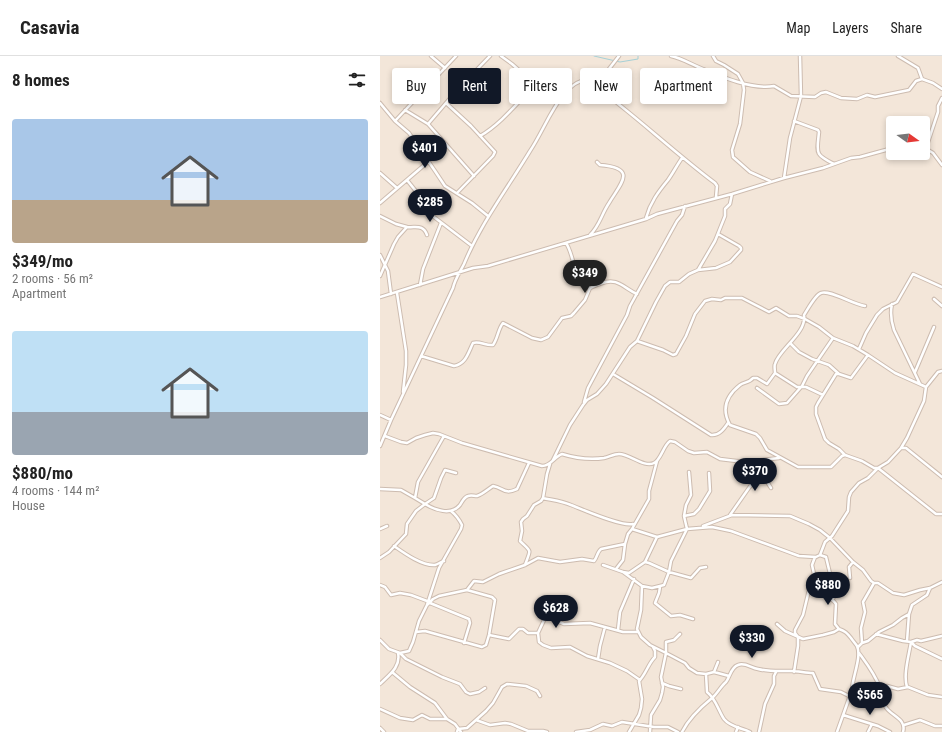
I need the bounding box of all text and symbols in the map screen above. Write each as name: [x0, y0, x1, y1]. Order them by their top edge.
text: Casavia: [20, 16, 80, 39]
text: Map: [786, 20, 810, 36]
text: Layers: [832, 20, 869, 36]
text: Share: [891, 20, 922, 36]
chip: Buy: [392, 68, 440, 104]
chip: Rent: [448, 68, 501, 104]
chip: Filters: [509, 68, 572, 104]
chip: New: [580, 68, 632, 104]
chip: Apartment: [640, 68, 727, 104]
icon: filters: [346, 69, 368, 91]
text: 8 homes: [12, 70, 70, 90]
north arrow: [886, 116, 930, 160]
map controls: [886, 116, 930, 160]
pin: $401: [401, 135, 449, 169]
text: $401: [412, 140, 438, 155]
icon: home: [154, 145, 226, 217]
pin: $285: [406, 189, 454, 223]
text: $285: [417, 194, 443, 209]
text: $349/mo: [12, 251, 73, 271]
pin: $349: [561, 260, 609, 294]
text: $349: [572, 265, 598, 280]
text: 2 rooms · 56 m²: [12, 271, 93, 286]
text: Apartment: [12, 286, 66, 301]
icon: home: [154, 357, 226, 429]
pin: $370: [731, 458, 779, 492]
text: $880/mo: [12, 463, 73, 483]
text: $370: [742, 463, 768, 478]
text: 4 rooms · 144 m²: [12, 483, 99, 498]
text: House: [12, 498, 45, 513]
pin: $880: [804, 572, 852, 606]
text: $880: [815, 577, 841, 592]
pin: $628: [532, 595, 580, 629]
text: $628: [543, 600, 569, 615]
pin: $330: [728, 625, 776, 659]
text: $330: [739, 630, 765, 645]
pin: $565: [846, 682, 894, 716]
text: $565: [857, 687, 883, 702]

